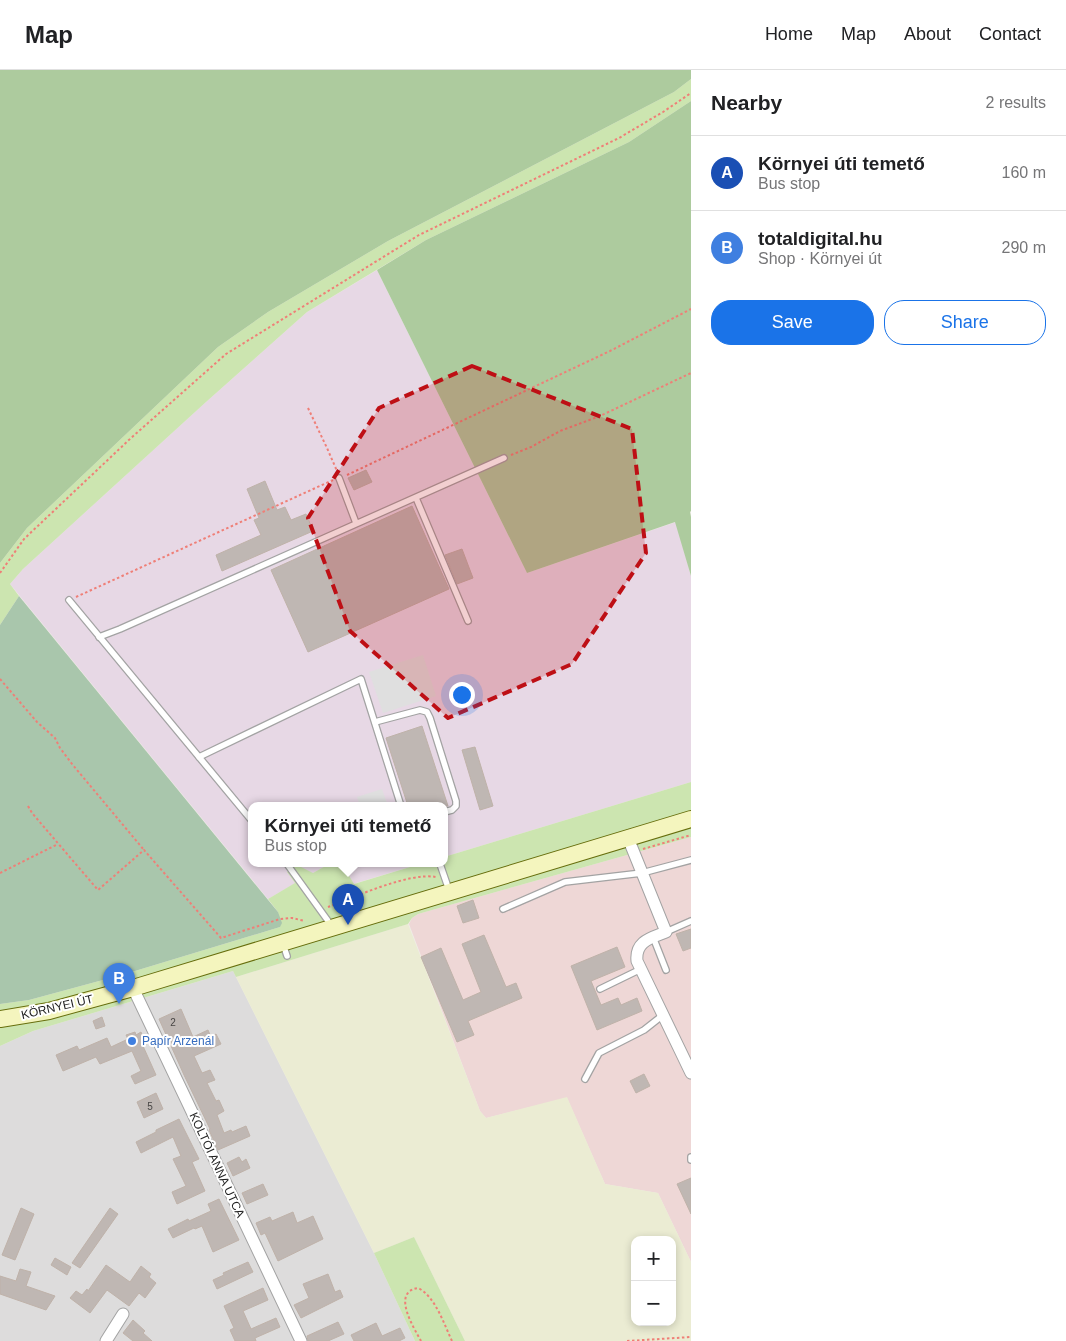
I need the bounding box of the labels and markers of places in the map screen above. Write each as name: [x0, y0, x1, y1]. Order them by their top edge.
pin: A: [332, 884, 364, 925]
pin: B: [103, 963, 135, 1004]
place label: Papír Arzenál: [142, 1034, 214, 1048]
marker: Papír Arzenál: [126, 1035, 138, 1047]

